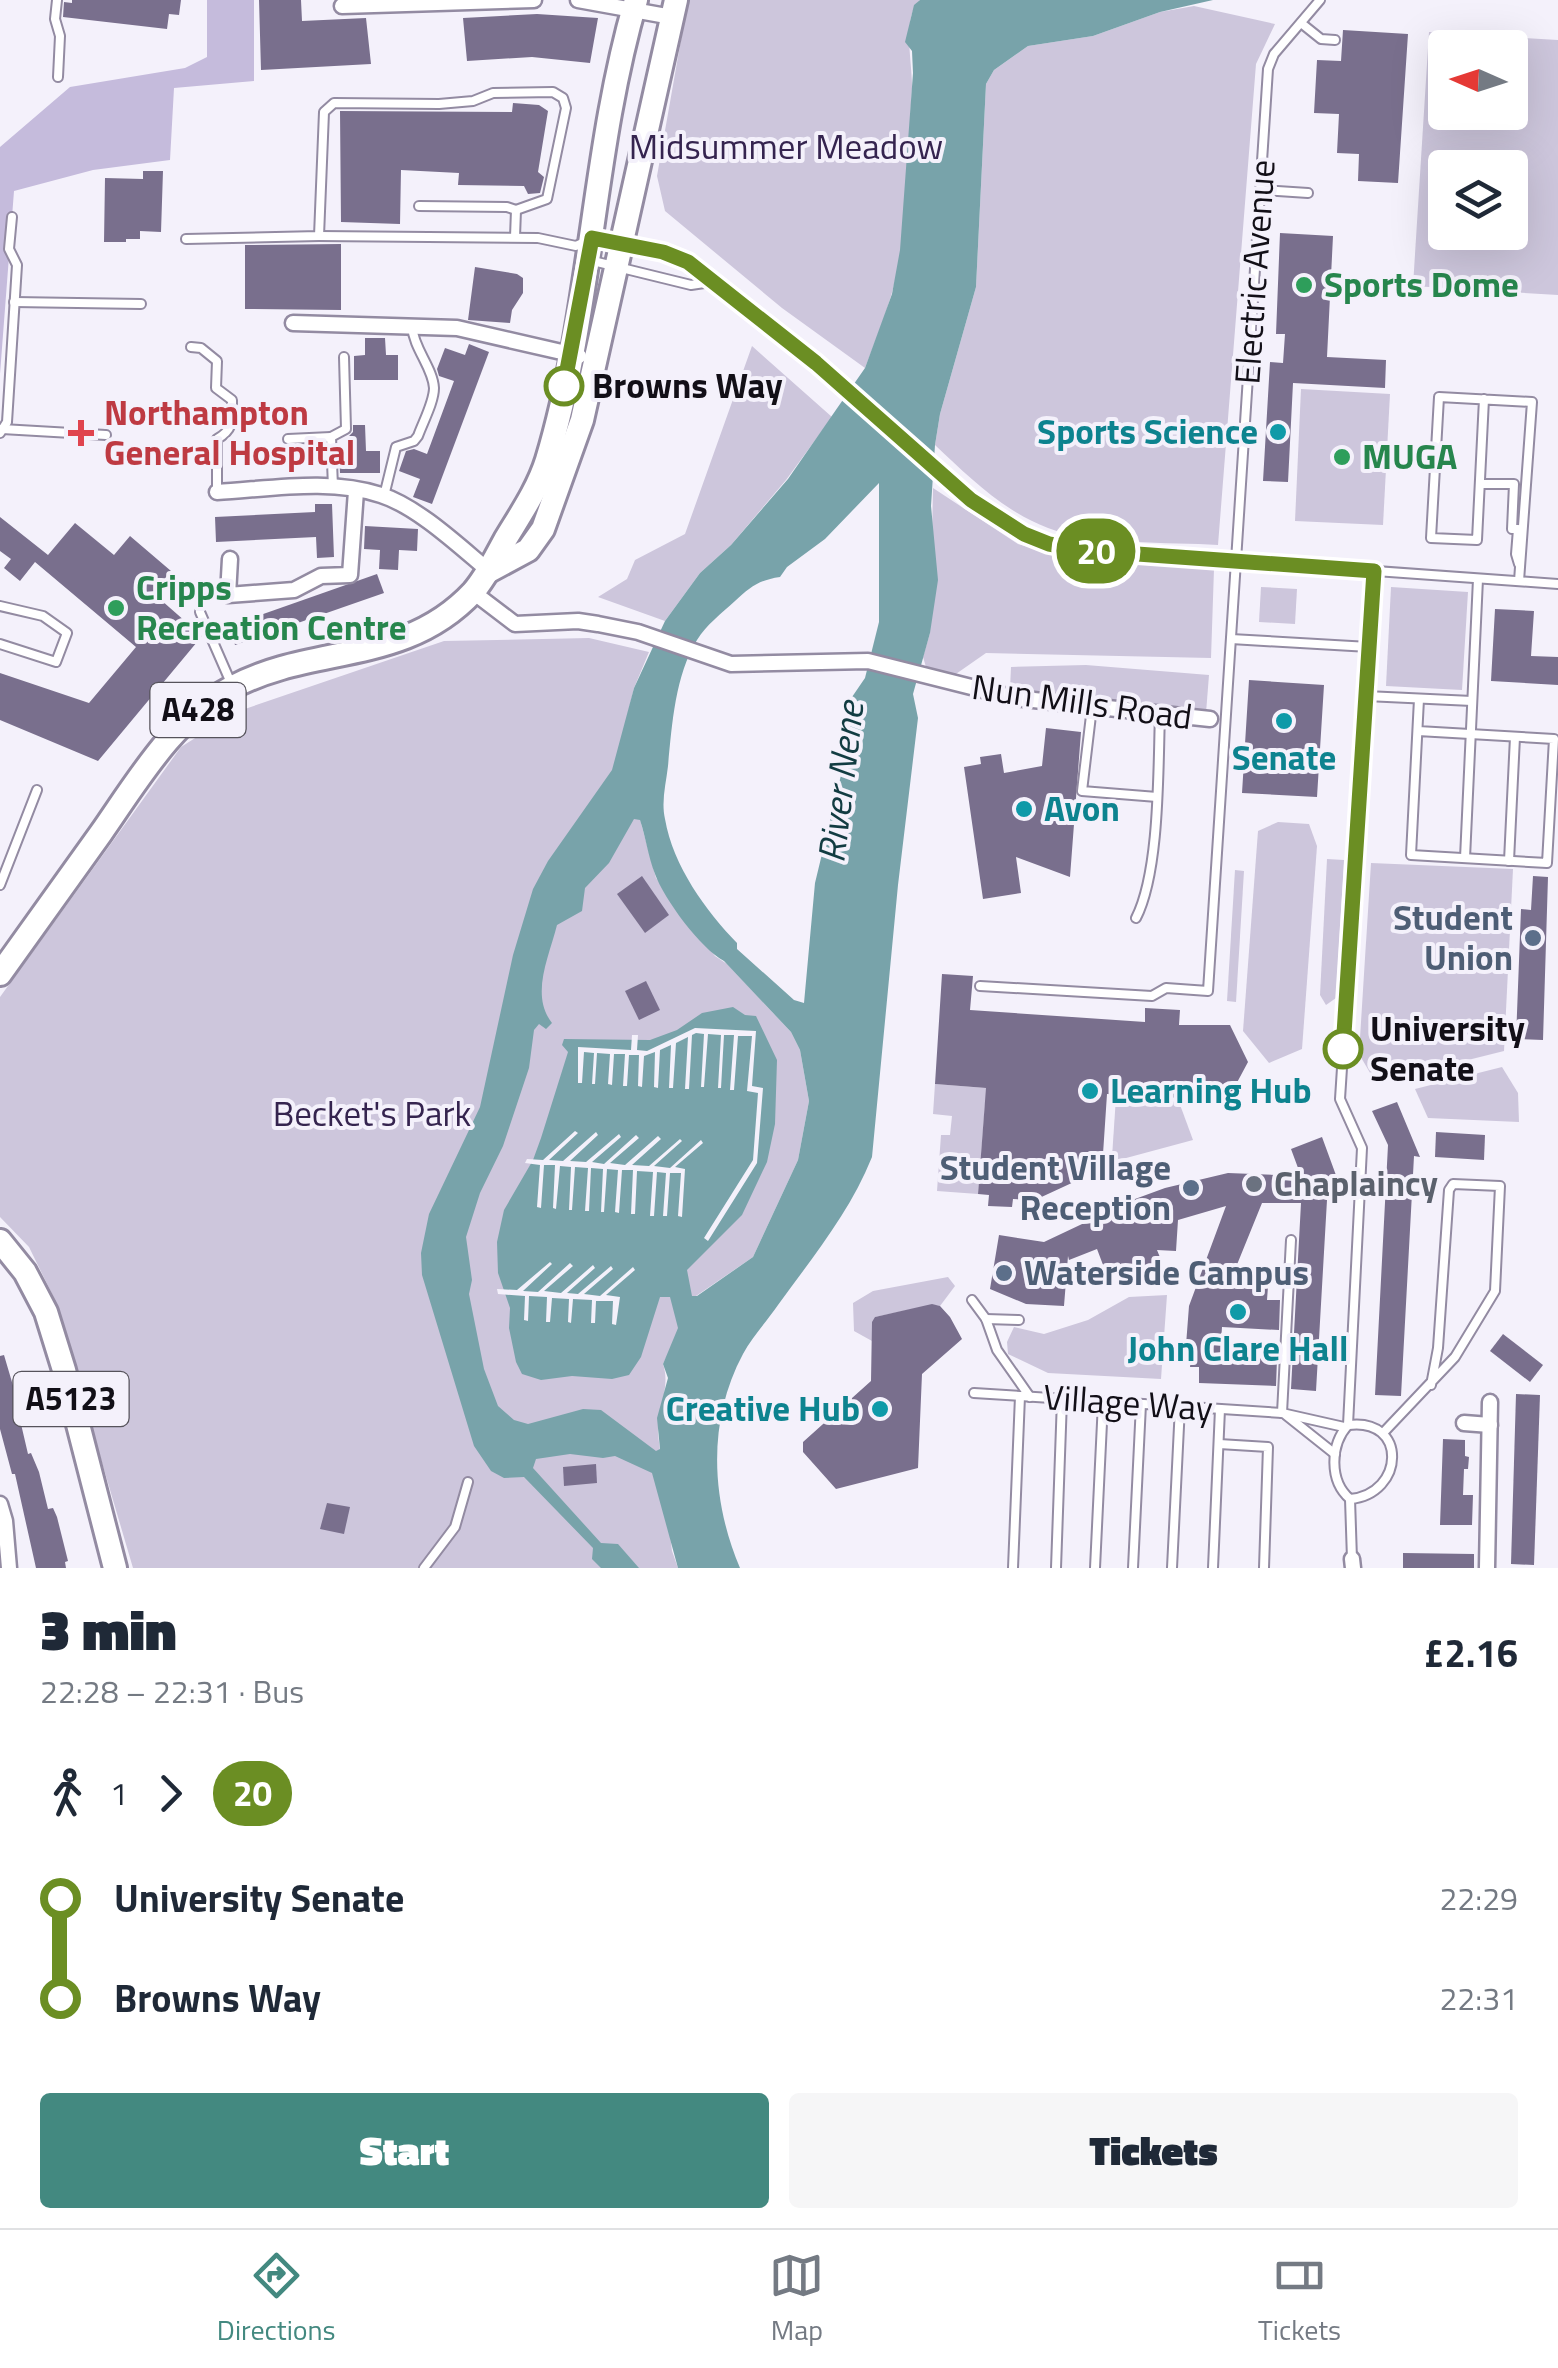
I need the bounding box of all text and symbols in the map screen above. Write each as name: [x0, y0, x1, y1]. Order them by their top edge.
north arrow: [1428, 30, 1528, 130]
map controls: [1428, 30, 1528, 250]
park label: Midsummer Meadow: [629, 119, 943, 173]
button: layers: [1428, 150, 1528, 250]
street label: Electric Avenue: [1219, 158, 1289, 386]
place label: Sports Dome: [1324, 257, 1519, 311]
marker: Sports Dome: [1293, 274, 1315, 296]
place label: Browns Way: [592, 358, 783, 412]
marker: Browns Way: [545, 367, 583, 405]
place label: Northampton General Hospital: [104, 385, 355, 479]
place label: Sports Science: [1037, 404, 1258, 458]
marker: Northampton General Hospital: [68, 420, 94, 446]
marker: Sports Science: [1267, 421, 1289, 443]
place label: MUGA: [1362, 429, 1457, 483]
marker: MUGA: [1331, 446, 1353, 468]
line badge: 20: [1051, 518, 1141, 584]
text: 20: [1076, 524, 1116, 578]
place label: Cripps Recreation Centre: [136, 560, 407, 654]
marker: Cripps Recreation Centre: [105, 597, 127, 619]
street label: Nun Mills Road: [969, 659, 1196, 743]
road number: A428: [150, 683, 246, 737]
water label: River Nene: [801, 696, 879, 866]
marker: Senate: [1273, 710, 1295, 732]
place label: Senate: [1232, 730, 1336, 784]
place label: Avon: [1044, 781, 1120, 835]
marker: Avon: [1013, 798, 1035, 820]
place label: Student Union: [1393, 890, 1513, 984]
marker: Student Union: [1522, 927, 1544, 949]
place label: University Senate: [1370, 1001, 1525, 1095]
marker: University Senate: [1324, 1030, 1362, 1068]
place label: Learning Hub: [1110, 1063, 1312, 1117]
marker: Learning Hub: [1079, 1080, 1101, 1102]
park label: Becket's Park: [273, 1086, 472, 1140]
place label: Student Village Reception: [940, 1140, 1171, 1234]
place label: Chaplaincy: [1274, 1156, 1438, 1210]
marker: Chaplaincy: [1243, 1173, 1265, 1195]
marker: Student Village Reception: [1180, 1177, 1202, 1199]
place label: Waterside Campus: [1024, 1245, 1309, 1299]
marker: Waterside Campus: [993, 1262, 1015, 1284]
marker: John Clare Hall: [1227, 1301, 1249, 1323]
place label: John Clare Hall: [1128, 1321, 1348, 1375]
street label: Village Way: [1041, 1369, 1215, 1435]
road number: A5123: [13, 1372, 128, 1426]
place label: Creative Hub: [666, 1381, 860, 1435]
marker: Creative Hub: [869, 1398, 891, 1420]
text: 3 min: [40, 1588, 177, 1671]
text: £2.16: [1423, 1624, 1518, 1682]
text: 22:28 – 22:31 · Bus: [40, 1667, 304, 1715]
icon: walk: [40, 1766, 95, 1821]
icon: forward: [143, 1766, 198, 1821]
text: 20: [233, 1766, 272, 1820]
text: 1: [110, 1769, 128, 1817]
text: University Senate: [114, 1869, 404, 1927]
text: 22:29: [1439, 1874, 1518, 1922]
text: Browns Way: [114, 1969, 321, 2027]
text: 22:31: [1439, 1974, 1518, 2022]
button: Start: [40, 2093, 769, 2208]
button: Tickets: [789, 2093, 1518, 2208]
tab: Directions: [217, 2248, 336, 2351]
tab: Map: [769, 2248, 824, 2351]
tab: Tickets: [1258, 2248, 1341, 2351]

